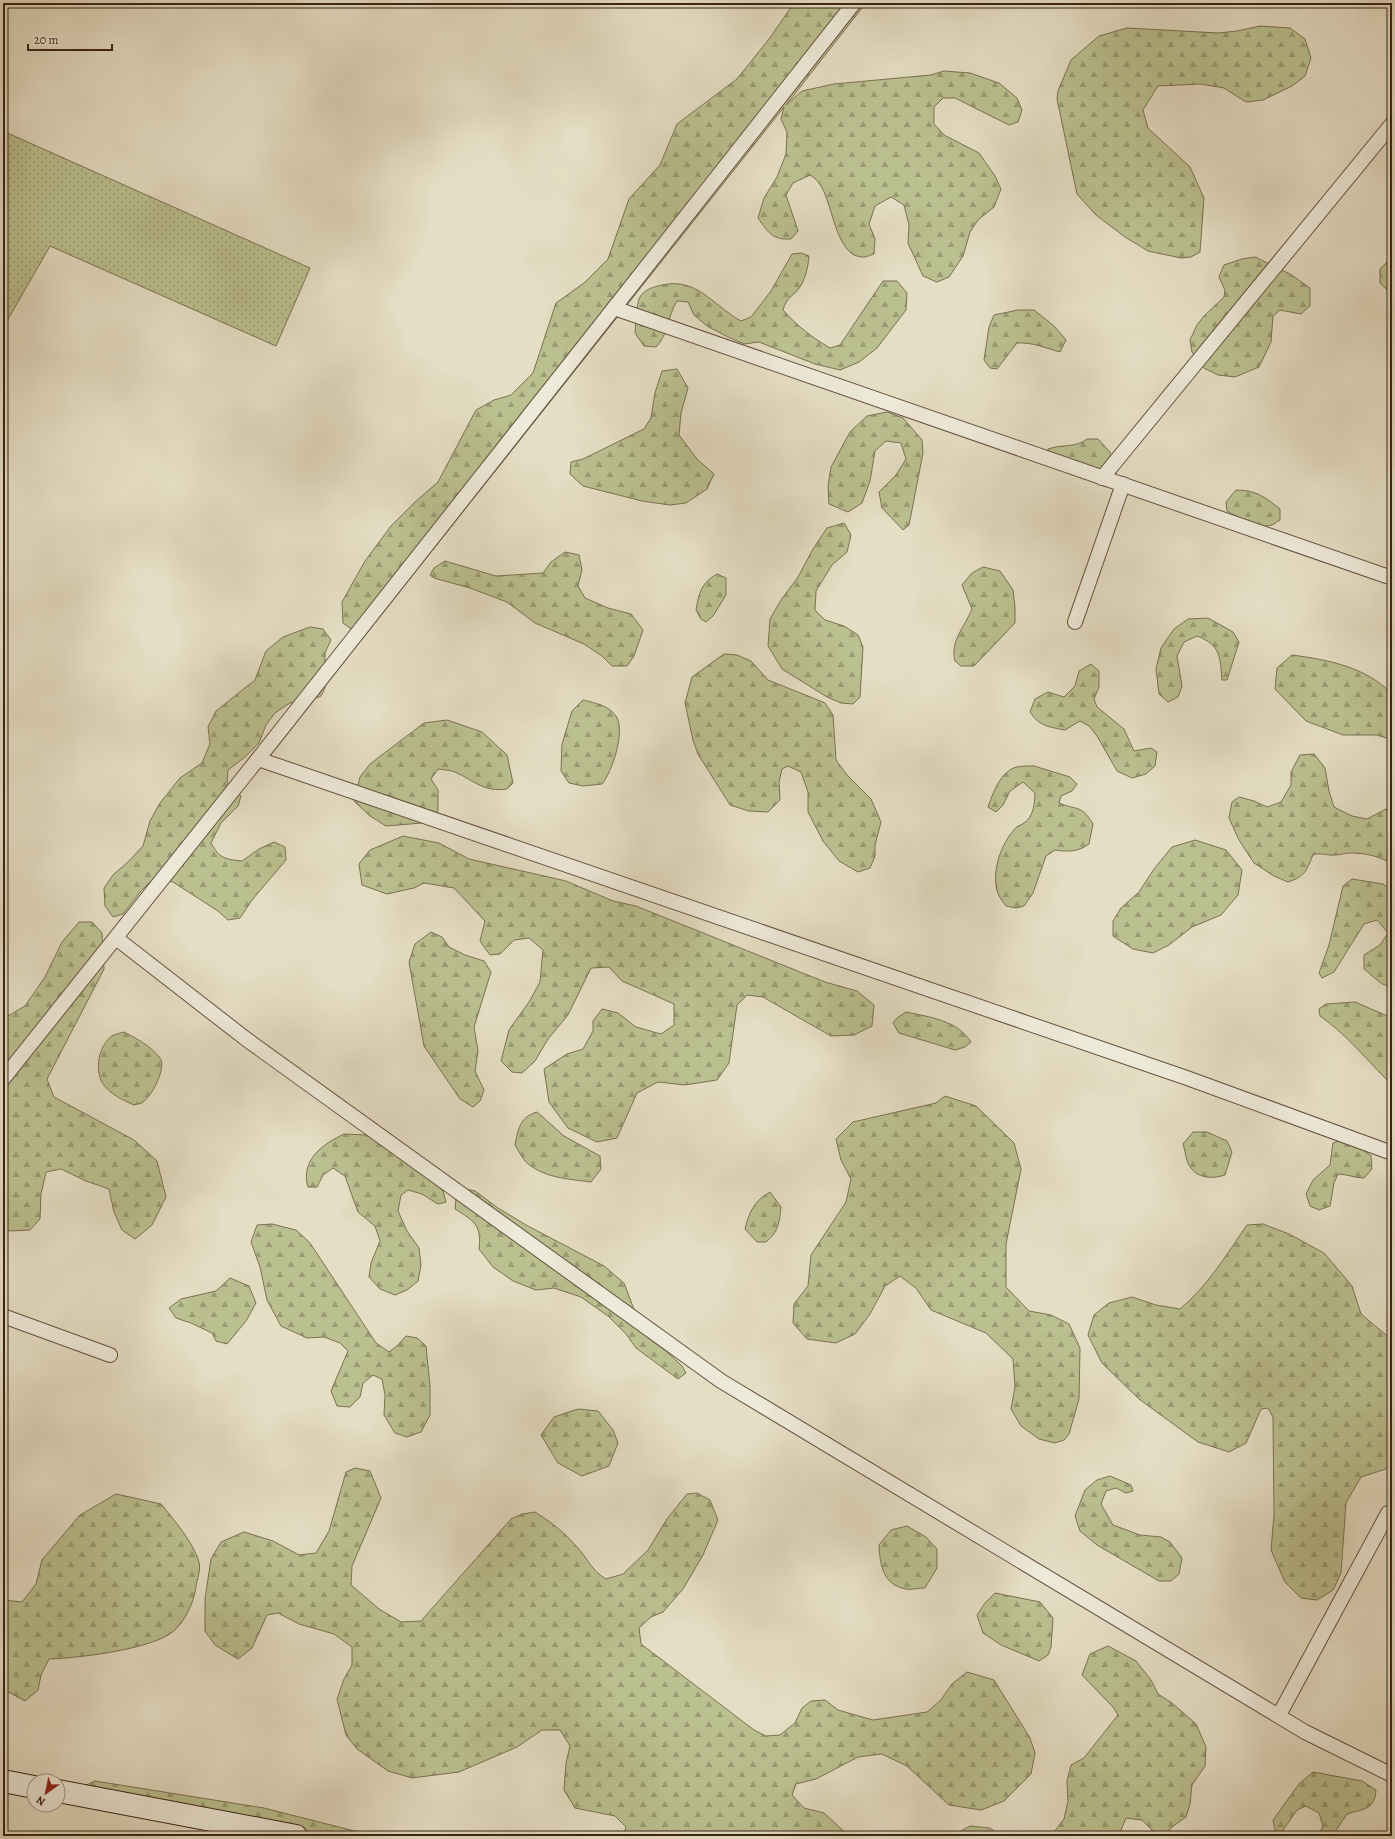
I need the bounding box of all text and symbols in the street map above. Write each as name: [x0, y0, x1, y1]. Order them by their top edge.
scale bar: [28, 26, 112, 52]
text: 20 m: [34, 32, 58, 48]
north arrow: [26, 1773, 66, 1813]
text: N: [33, 1792, 48, 1809]

